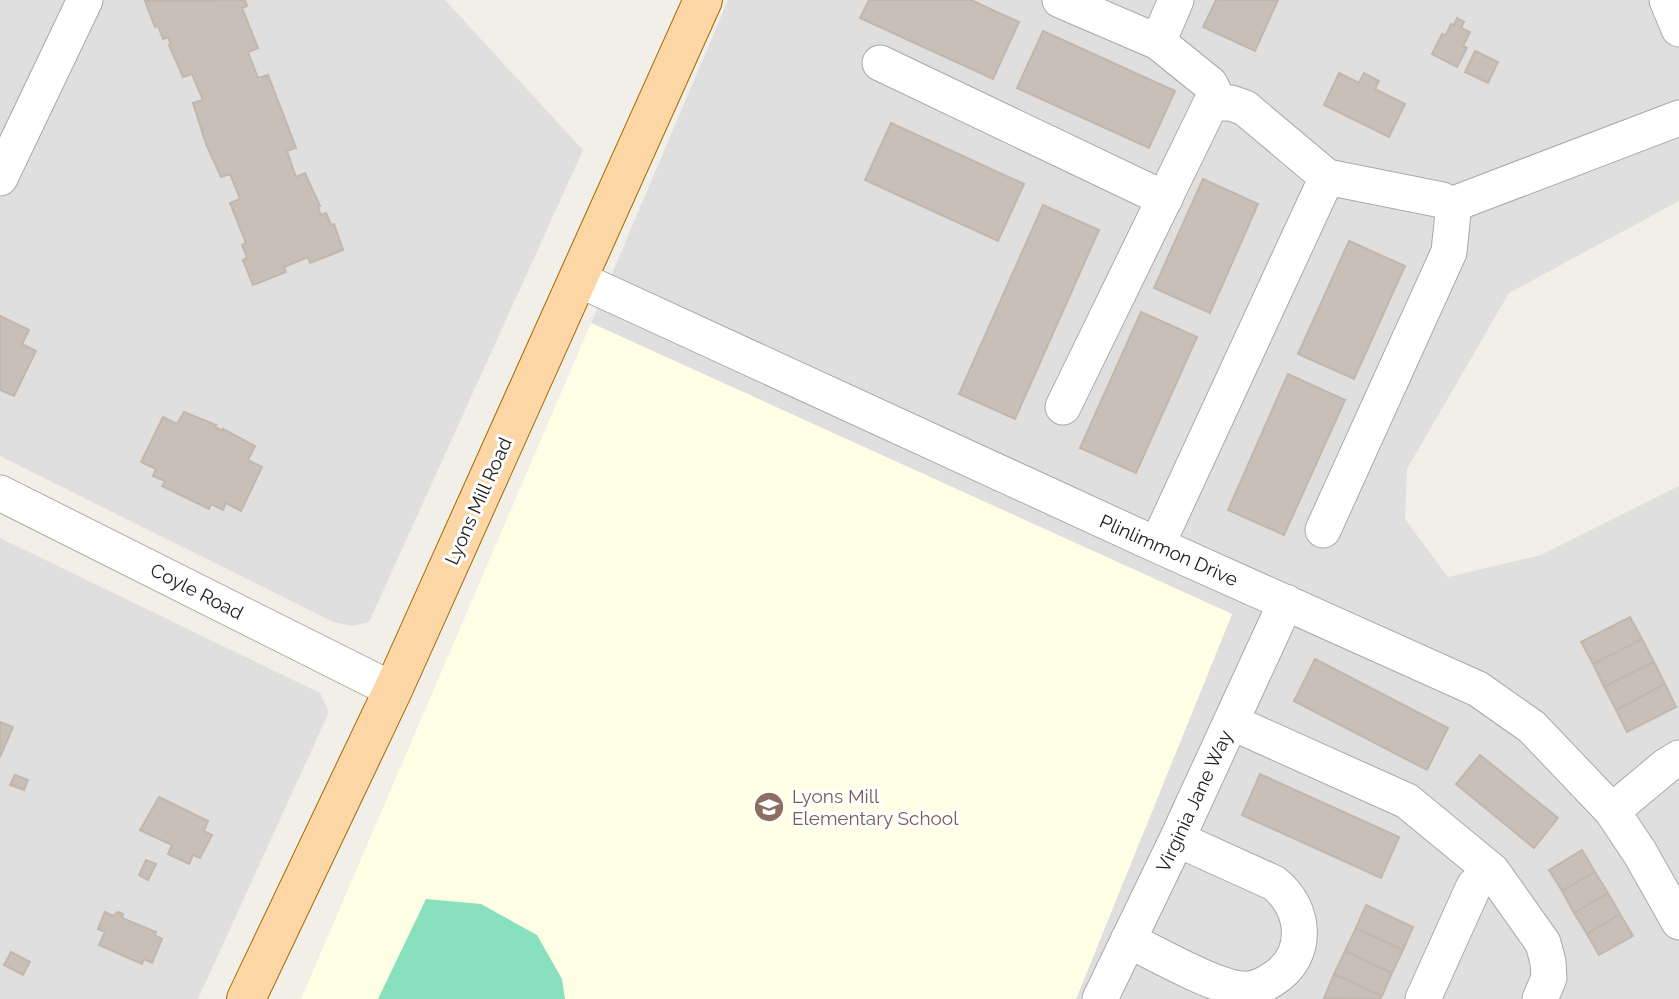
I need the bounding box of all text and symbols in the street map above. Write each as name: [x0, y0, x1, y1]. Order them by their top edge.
street label: Lyons Mill Road: [440, 434, 516, 568]
street label: Plinlimmon Drive: [1096, 510, 1242, 590]
street label: Coyle Road: [147, 558, 247, 624]
street label: Virginia Jane Way: [1151, 726, 1237, 876]
place label: Lyons Mill Elementary School: [792, 785, 959, 829]
school or university icon: Lyons Mill Elementary School: [752, 790, 786, 824]

